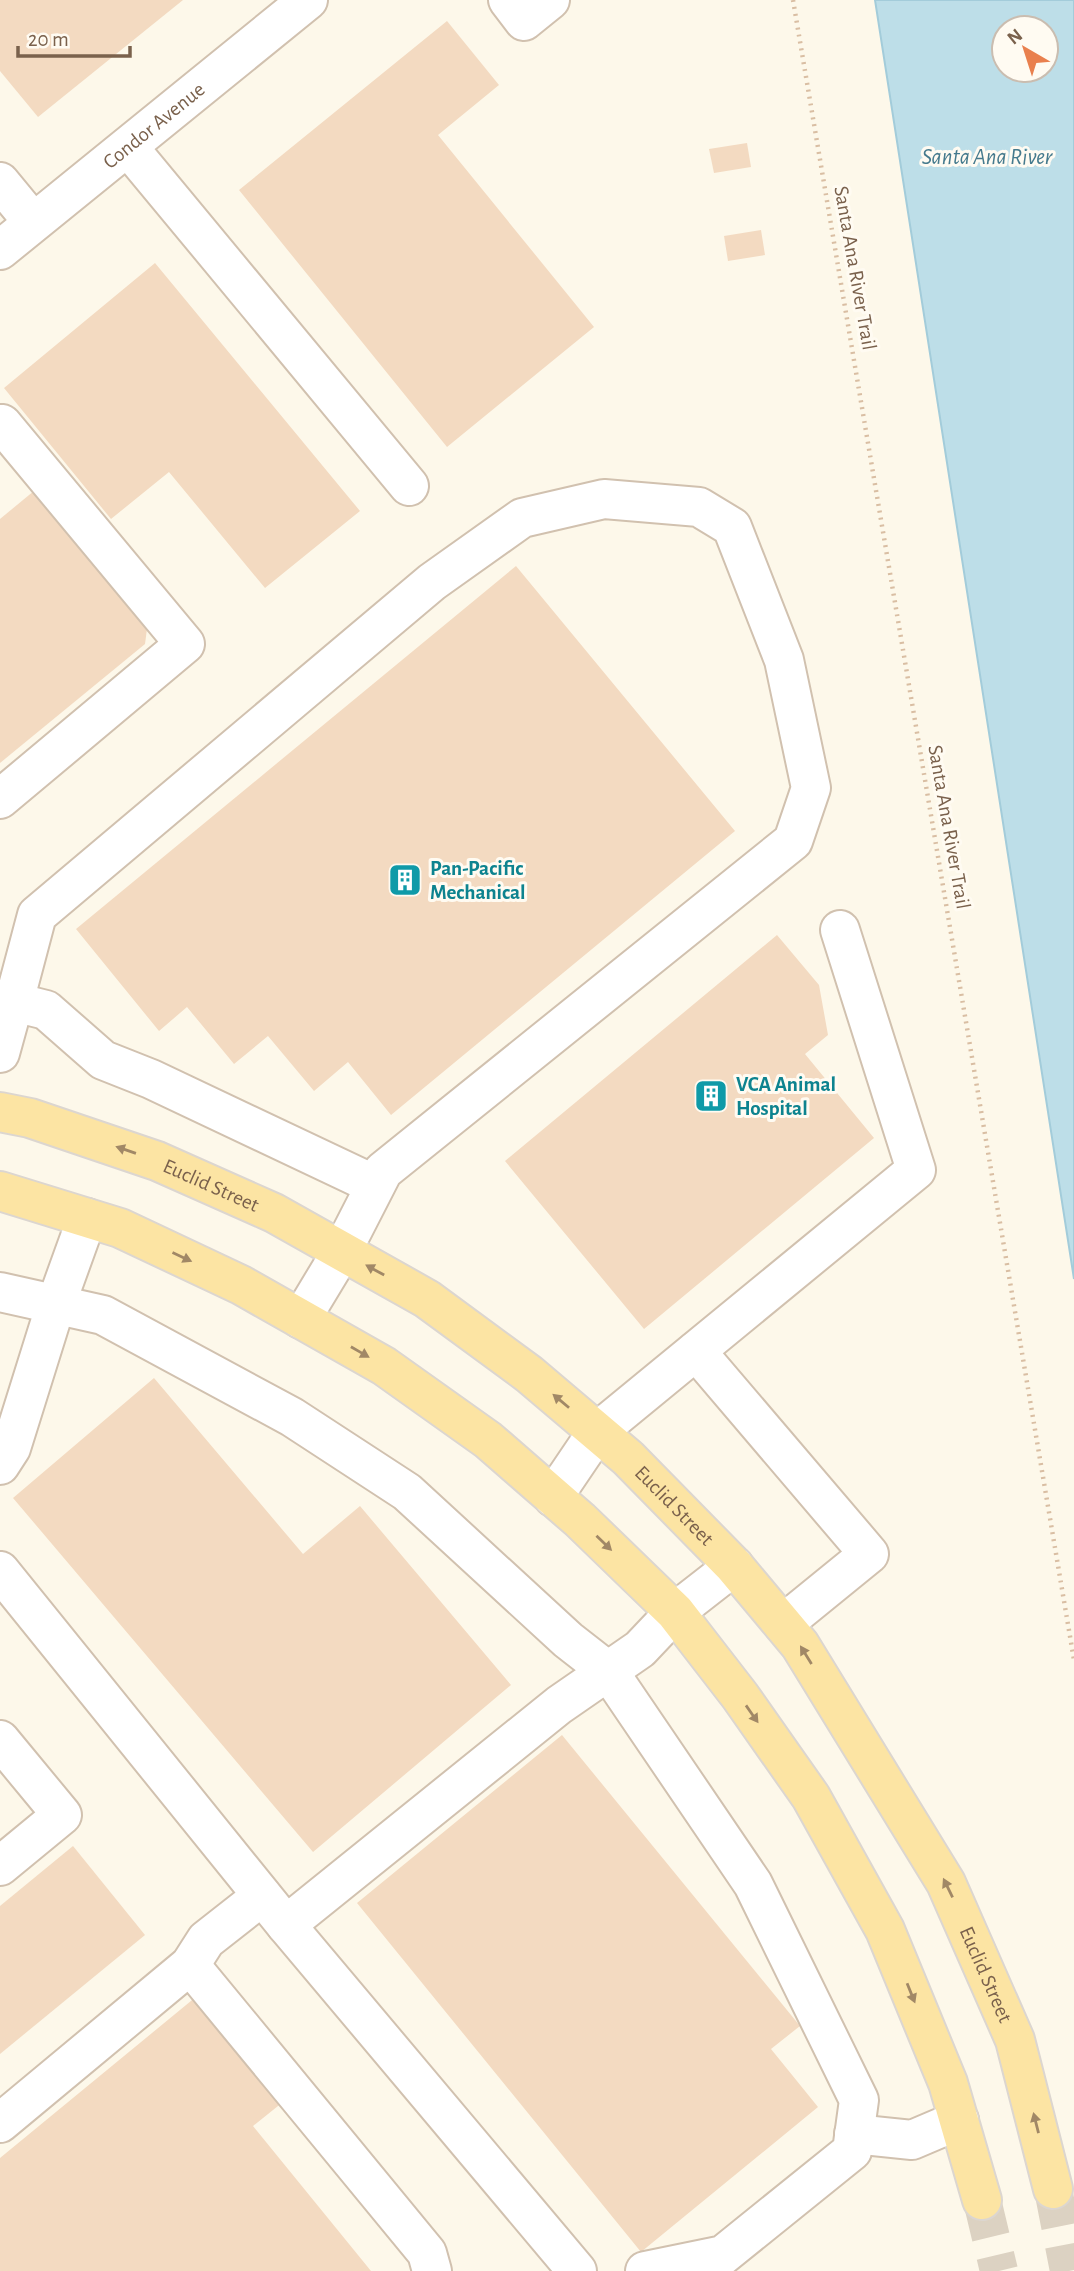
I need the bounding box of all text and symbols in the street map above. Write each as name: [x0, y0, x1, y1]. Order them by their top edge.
scale bar: [18, 14, 130, 58]
north arrow: [990, 14, 1060, 84]
text: N: [1004, 25, 1026, 48]
text: 20 m: [28, 29, 69, 50]
street label: Condor Avenue: [99, 78, 208, 172]
water label: Santa Ana River: [922, 146, 1053, 169]
street label: Santa Ana River Trail: [830, 184, 880, 352]
street label: Santa Ana River Trail: [924, 743, 974, 911]
place label: Pan-Pacific Mechanical: [430, 858, 526, 903]
building icon: Pan-Pacific Mechanical: [386, 861, 424, 899]
place label: VCA Animal Hospital: [736, 1074, 836, 1119]
building icon: VCA Animal Hospital: [692, 1077, 730, 1115]
one-way arrow: [116, 1145, 137, 1155]
street label: Euclid Street: [160, 1155, 263, 1216]
one-way arrow: [172, 1251, 192, 1263]
one-way arrow: [366, 1264, 385, 1276]
one-way arrow: [351, 1346, 370, 1358]
one-way arrow: [552, 1394, 569, 1409]
street label: Euclid Street: [631, 1461, 718, 1550]
one-way arrow: [595, 1535, 612, 1551]
one-way arrow: [799, 1645, 812, 1664]
one-way arrow: [745, 1705, 759, 1723]
one-way arrow: [942, 1878, 953, 1898]
street label: Euclid Street: [956, 1923, 1017, 2026]
one-way arrow: [906, 1983, 917, 2004]
one-way arrow: [1030, 2112, 1041, 2134]

